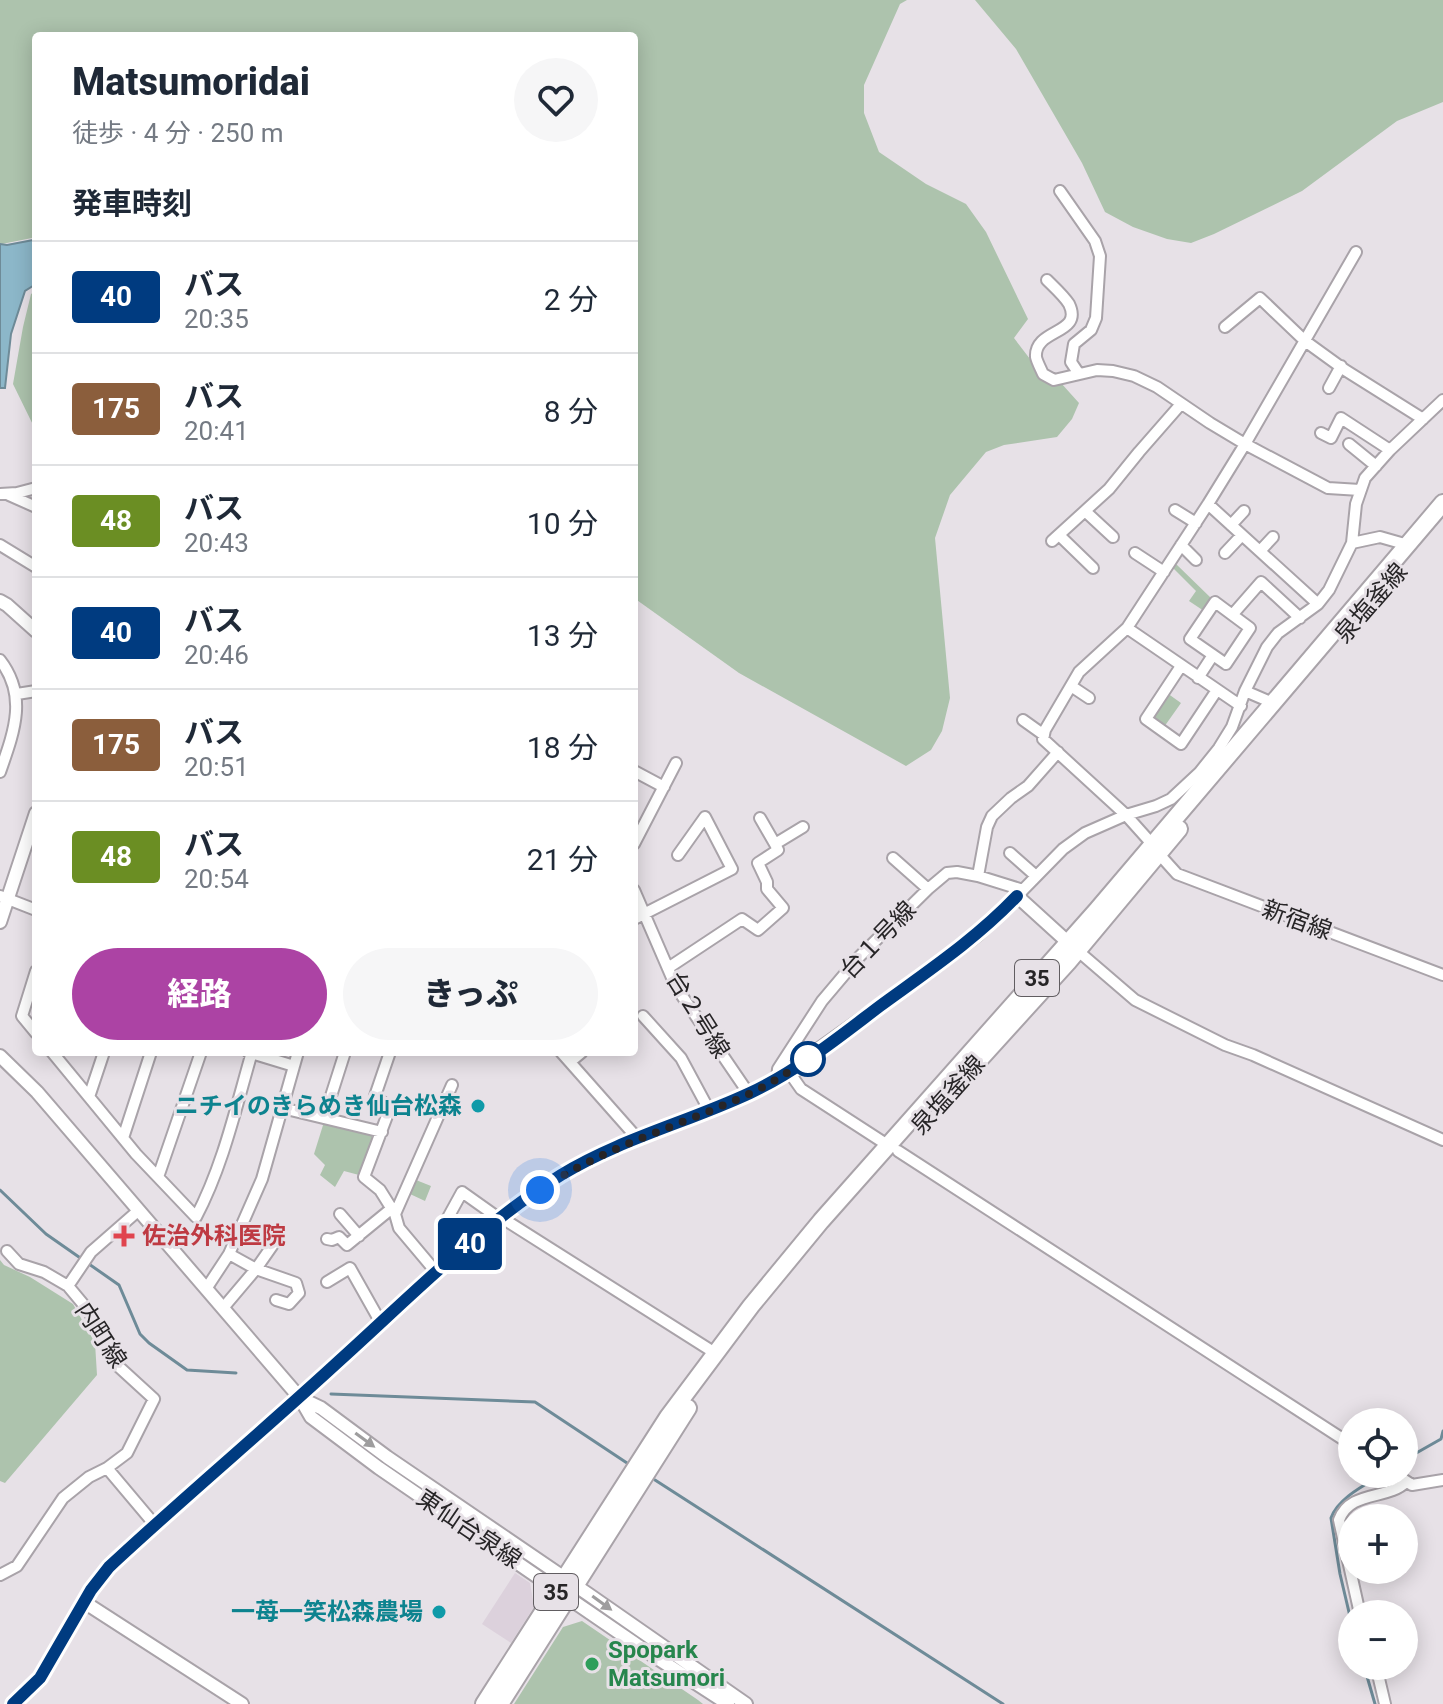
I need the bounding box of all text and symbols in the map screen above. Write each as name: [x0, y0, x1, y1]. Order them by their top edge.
button: heart: [514, 58, 598, 142]
text: Matsumoridai: [72, 60, 310, 104]
text: 徒歩 · 4 分 · 250 m: [72, 118, 284, 148]
text: 発車時刻: [72, 186, 192, 221]
text: バス: [184, 267, 244, 302]
text: 40: [100, 280, 132, 313]
text: 2 分: [544, 282, 598, 317]
text: 20:35: [184, 304, 249, 334]
text: バス: [184, 379, 244, 414]
text: 175: [92, 392, 140, 425]
text: 8 分: [544, 394, 598, 429]
text: 20:41: [184, 416, 249, 446]
text: バス: [184, 491, 244, 526]
text: 48: [100, 504, 132, 537]
text: 10 分: [527, 506, 598, 541]
text: 20:43: [184, 528, 249, 558]
street label: 泉塩釜線: [1329, 558, 1413, 648]
text: バス: [184, 603, 244, 638]
text: 40: [100, 616, 132, 649]
text: 13 分: [527, 618, 598, 653]
text: 20:46: [184, 640, 249, 670]
text: バス: [184, 715, 244, 750]
text: 175: [92, 728, 140, 761]
text: 18 分: [527, 730, 598, 765]
text: 20:51: [184, 752, 249, 782]
text: バス: [184, 827, 244, 862]
text: 48: [100, 840, 132, 873]
text: 21 分: [527, 842, 598, 877]
text: 20:54: [184, 864, 249, 894]
street label: 新宿線: [1258, 895, 1336, 945]
street label: 台１号線: [835, 896, 921, 984]
button: 経路: [72, 948, 327, 1040]
button: きっぷ: [343, 948, 598, 1040]
road number: 35: [1015, 960, 1059, 996]
street label: 台２号線: [661, 967, 735, 1063]
unlabelled marker: [791, 1042, 825, 1076]
street label: 泉塩釜線: [905, 1050, 991, 1140]
place label: ニチイのきらめき仙台松森: [175, 1092, 462, 1120]
marker: ニチイのきらめき仙台松森: [469, 1097, 487, 1115]
your location: [520, 1170, 560, 1210]
line badge: 40: [434, 1218, 506, 1270]
place label: 佐治外科医院: [142, 1222, 286, 1250]
marker: 佐治外科医院: [113, 1225, 135, 1247]
text: 40: [454, 1227, 486, 1260]
street label: 内町線: [70, 1297, 132, 1373]
map controls: [1338, 1408, 1418, 1680]
button: locate: [1338, 1408, 1418, 1488]
one-way arrow: [354, 1432, 375, 1448]
street label: 東仙台泉線: [411, 1484, 527, 1574]
button: +: [1338, 1504, 1418, 1584]
road number: 35: [534, 1574, 578, 1610]
one-way arrow: [591, 1595, 612, 1611]
place label: 一苺一笑松森農場: [231, 1598, 423, 1626]
button: −: [1338, 1600, 1418, 1680]
marker: 一苺一笑松森農場: [430, 1603, 448, 1621]
place label: Spopark Matsumori: [608, 1636, 725, 1692]
marker: Spopark Matsumori: [583, 1655, 601, 1673]

